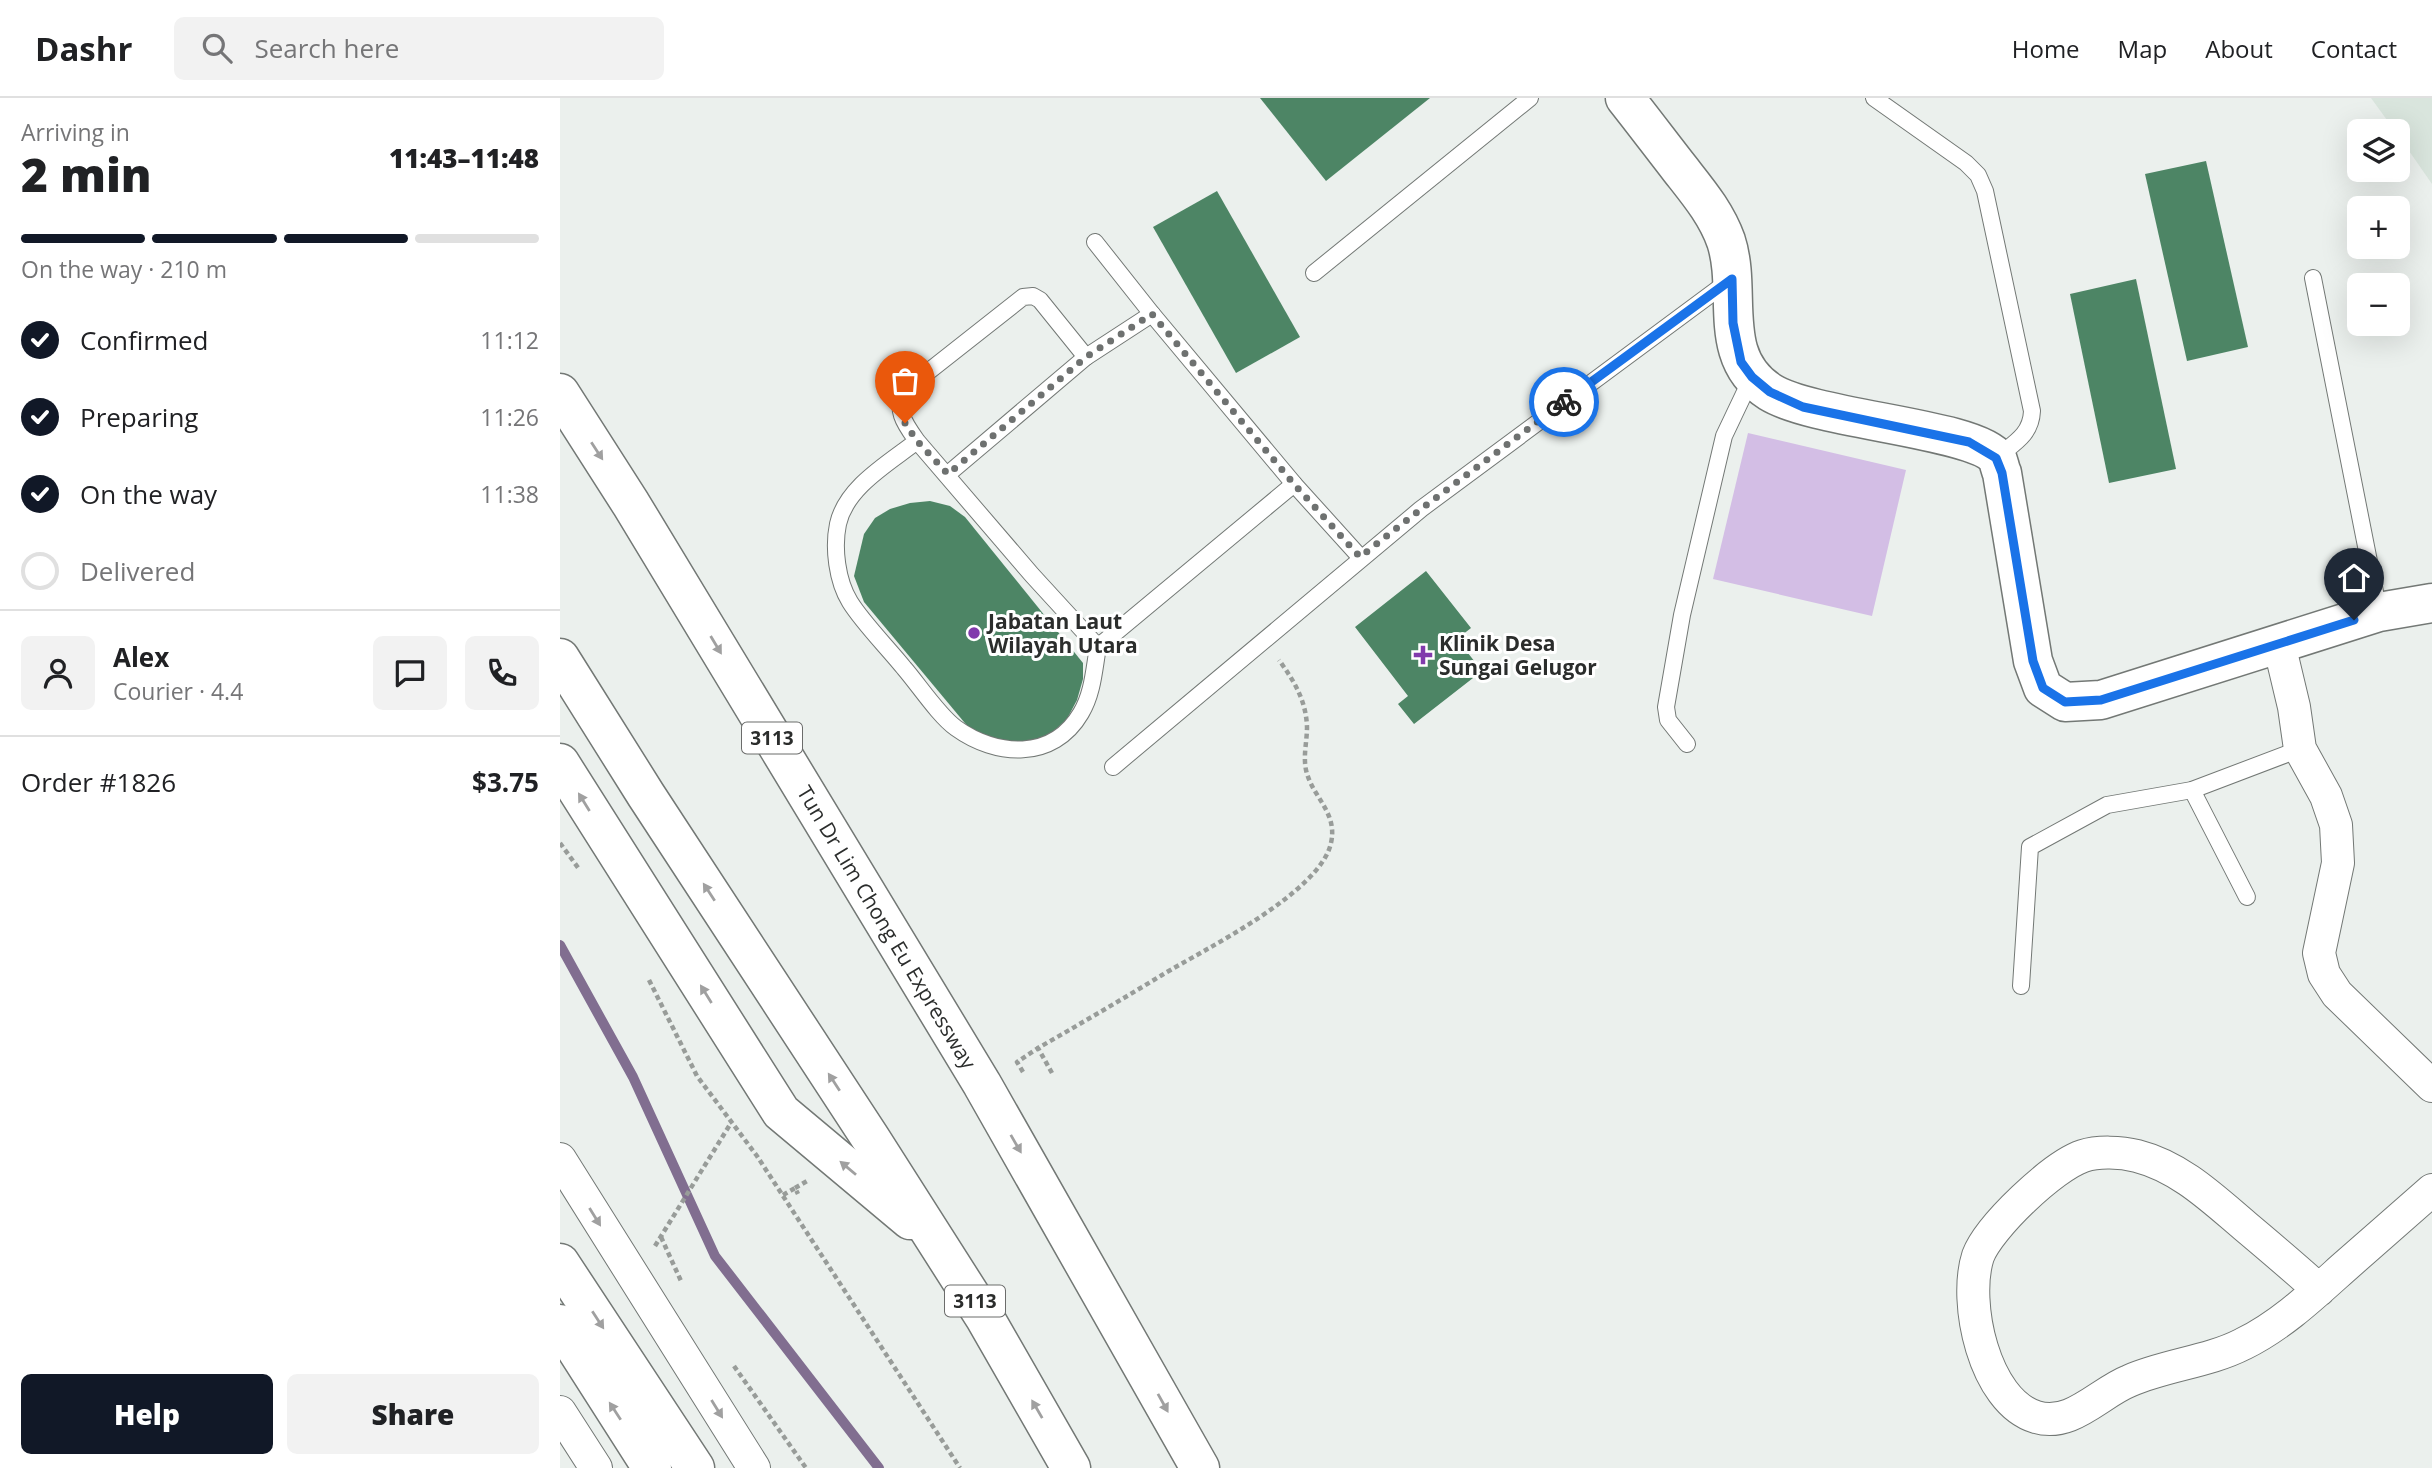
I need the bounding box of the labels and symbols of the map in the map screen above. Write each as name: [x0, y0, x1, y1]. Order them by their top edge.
pin: [875, 351, 935, 423]
courier: [1529, 367, 1599, 437]
one-way arrow: [590, 441, 603, 460]
pin: [2324, 548, 2384, 620]
place label: Jabatan Laut Wilayah Utara: [986, 607, 1138, 659]
marker: Jabatan Laut Wilayah Utara: [966, 625, 982, 641]
place label: Klinik Desa Sungai Gelugor: [1439, 629, 1597, 681]
one-way arrow: [709, 635, 722, 654]
marker: Klinik Desa Sungai Gelugor: [1413, 645, 1433, 665]
road number: 3113: [742, 722, 802, 754]
street label: Tun Dr Lim Chong Eu Expressway: [791, 780, 983, 1074]
one-way arrow: [578, 792, 591, 811]
one-way arrow: [703, 882, 716, 901]
one-way arrow: [700, 984, 713, 1003]
one-way arrow: [827, 1073, 841, 1091]
one-way arrow: [1010, 1134, 1022, 1153]
one-way arrow: [840, 1161, 857, 1176]
one-way arrow: [589, 1207, 602, 1227]
road number: 3113: [945, 1286, 1005, 1316]
one-way arrow: [591, 1310, 604, 1330]
one-way arrow: [1157, 1393, 1169, 1412]
one-way arrow: [1031, 1399, 1043, 1418]
one-way arrow: [711, 1400, 724, 1419]
one-way arrow: [609, 1401, 622, 1420]

